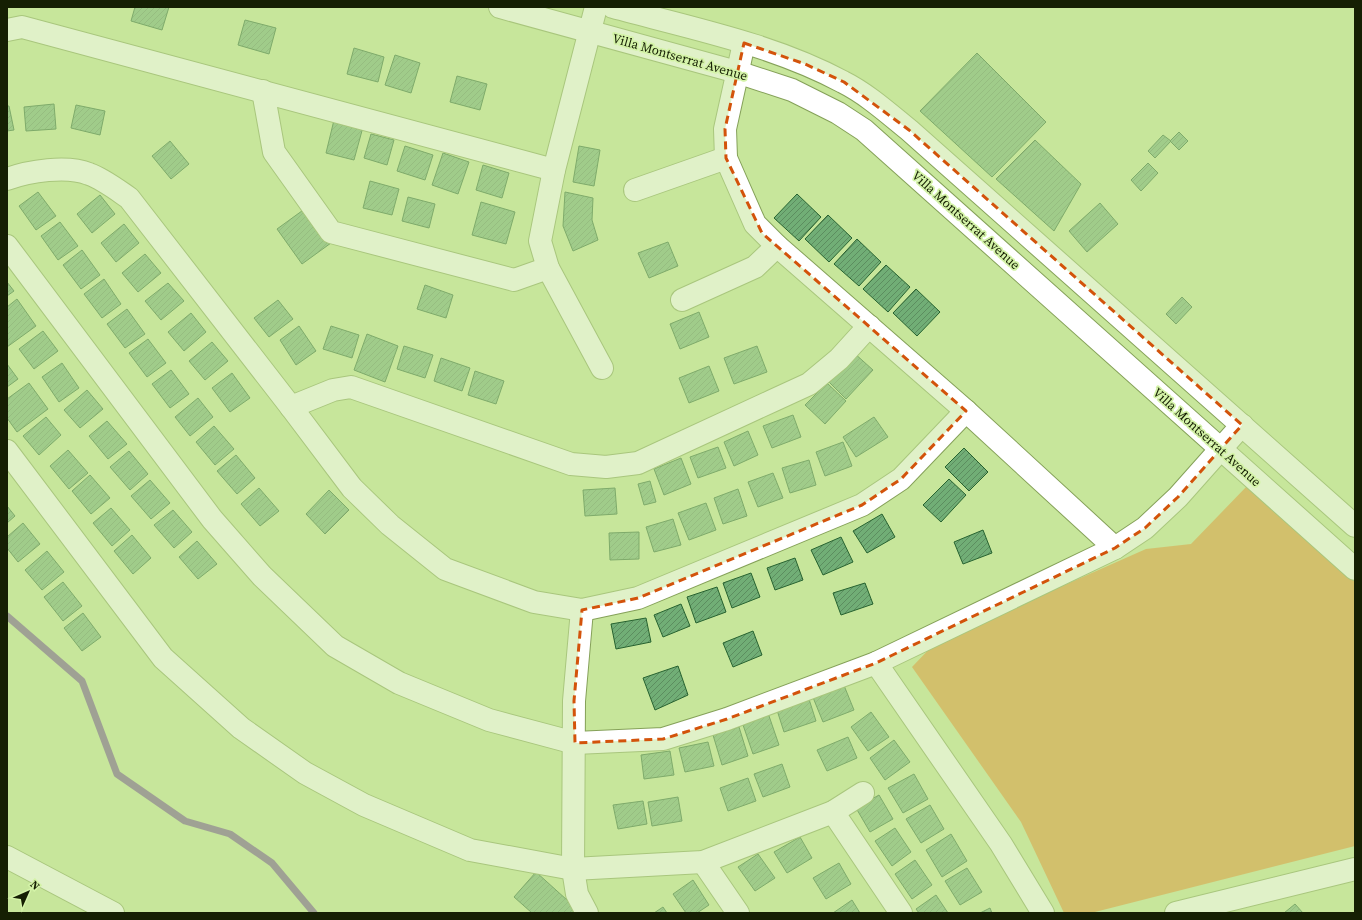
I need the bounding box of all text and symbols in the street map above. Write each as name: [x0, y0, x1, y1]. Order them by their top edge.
street label: Villa Montserrat Avenue: [610, 30, 750, 85]
street label: Villa Montserrat Avenue: [908, 167, 1024, 273]
street label: Villa Montserrat Avenue: [1149, 384, 1265, 490]
north arrow: [8, 872, 48, 912]
text: N: [27, 877, 43, 893]

